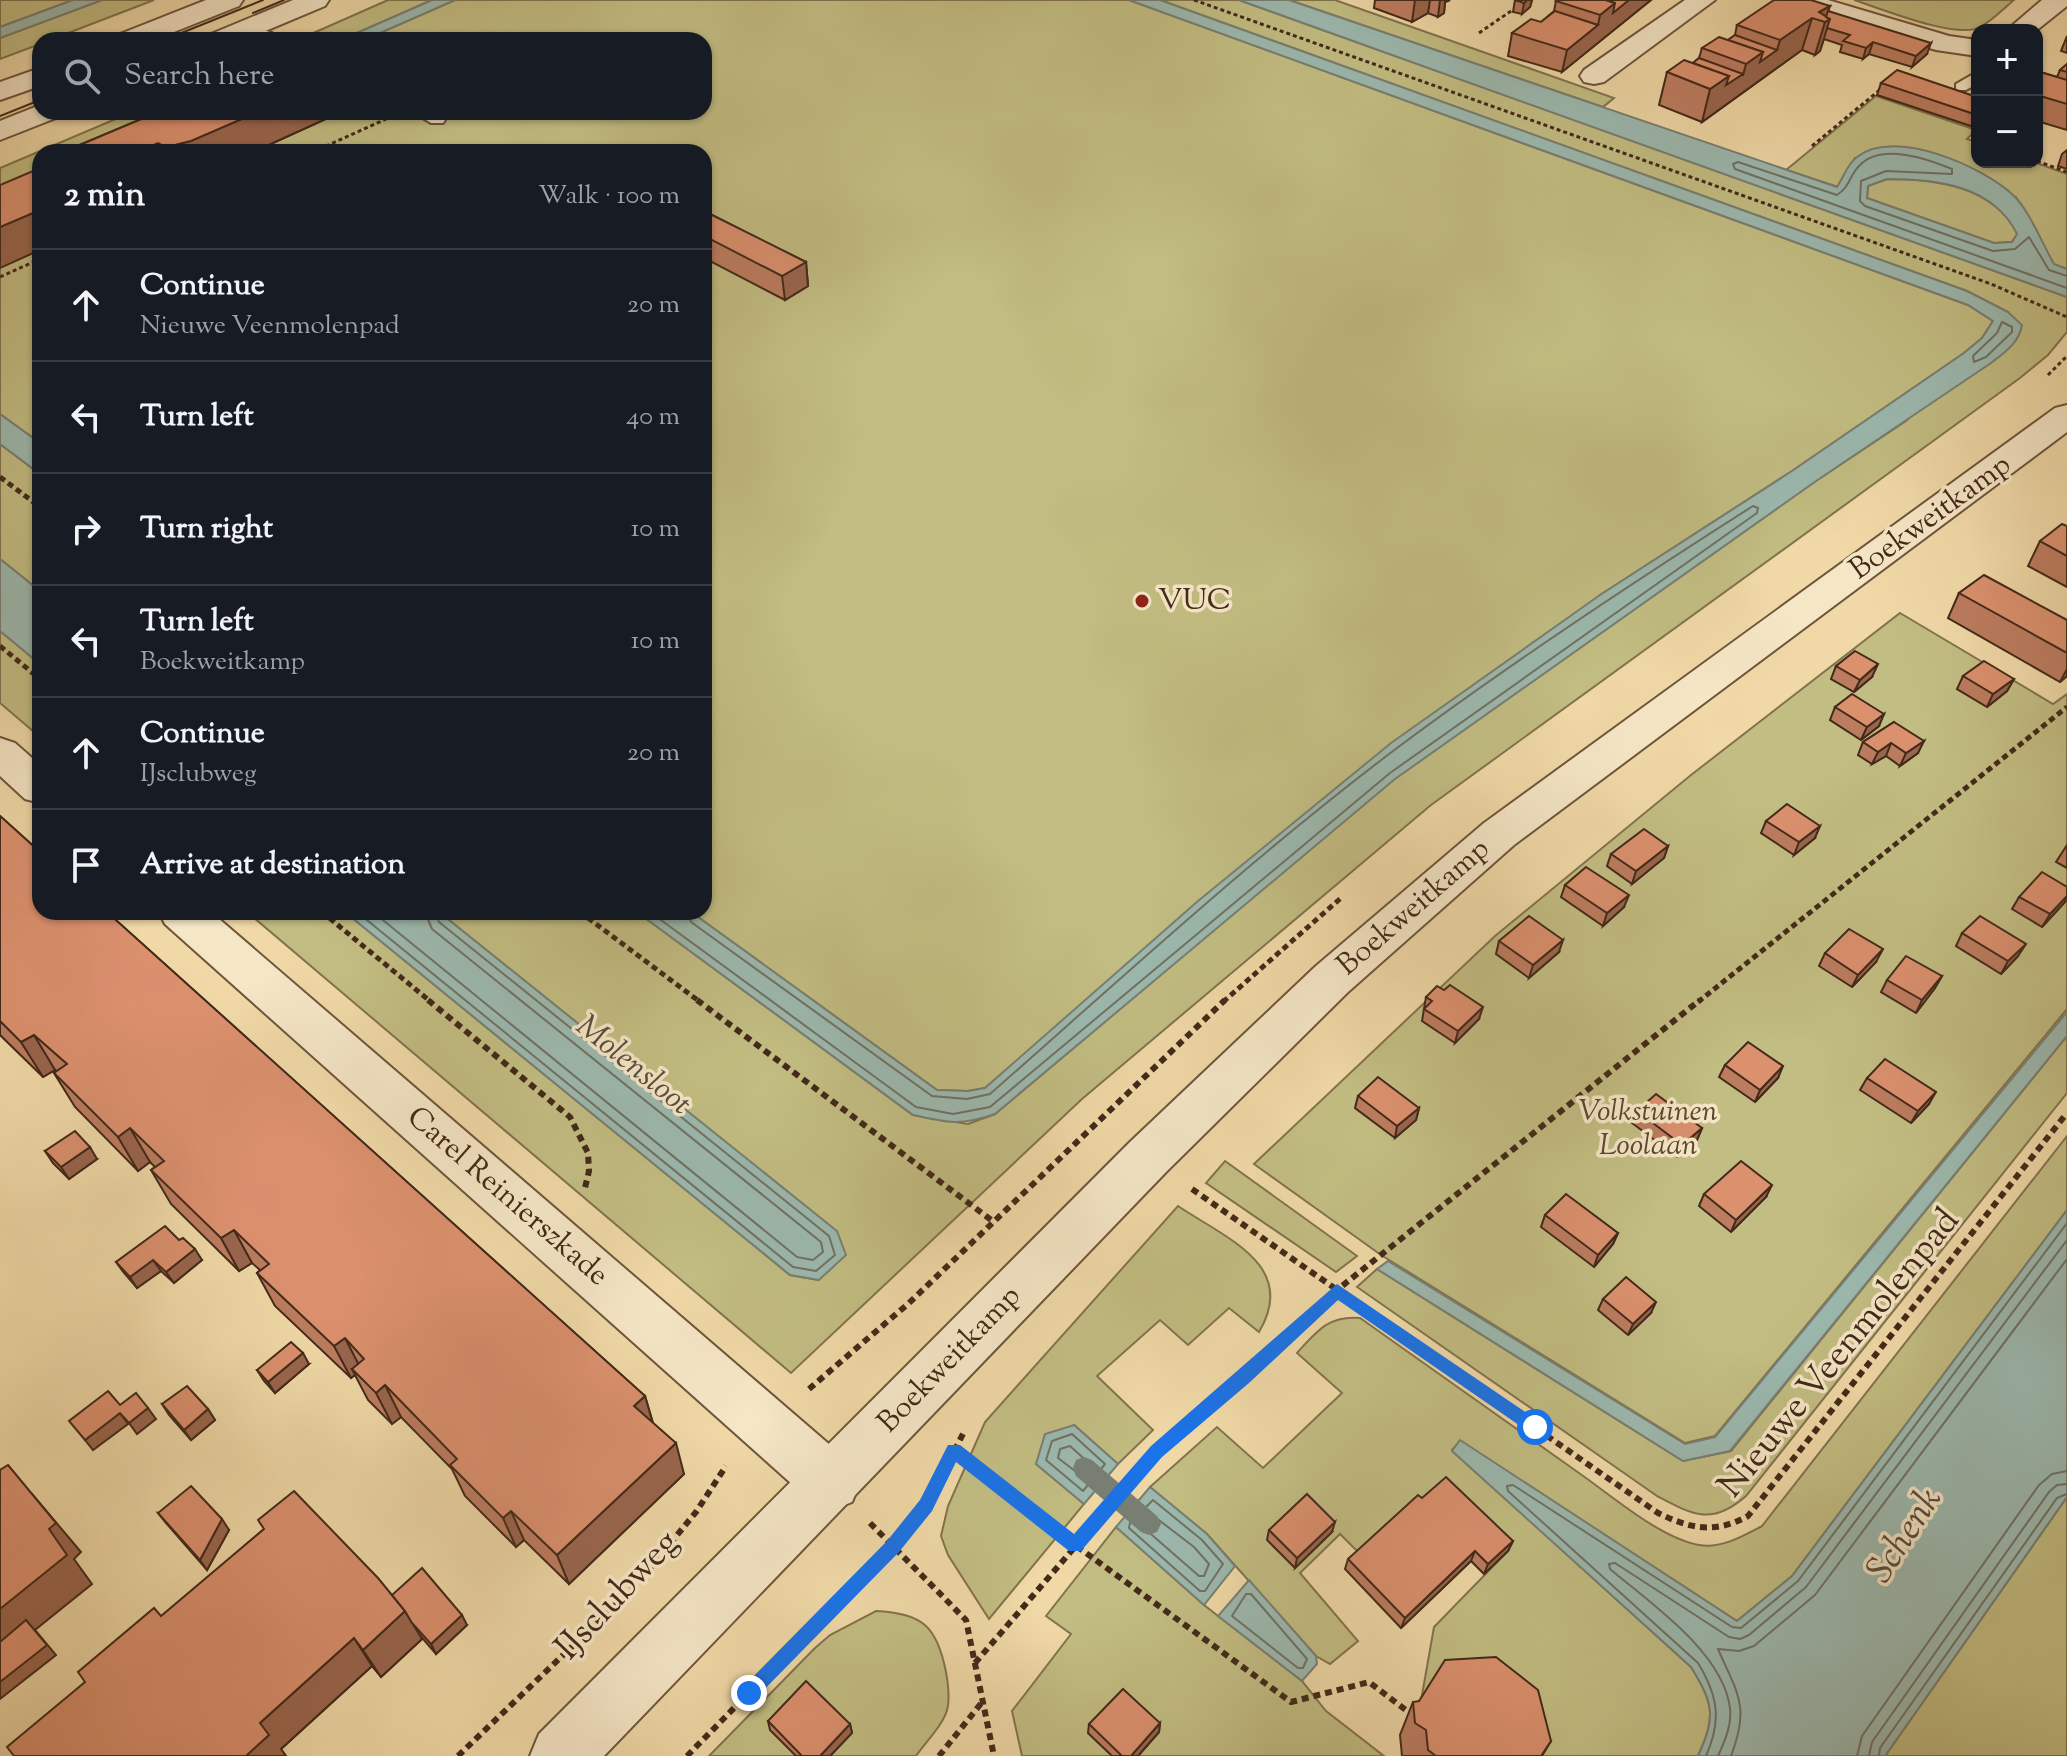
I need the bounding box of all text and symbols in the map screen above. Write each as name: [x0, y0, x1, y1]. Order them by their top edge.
map controls: [1971, 24, 2043, 168]
button: +: [1971, 24, 2043, 96]
search box: [32, 32, 712, 120]
icon: search: [60, 54, 104, 98]
text: Search here: [124, 55, 274, 98]
button: −: [1971, 96, 2043, 168]
text: 2 min: [64, 172, 145, 221]
text: Walk · 100 m: [538, 178, 680, 215]
text: Continue: [140, 265, 265, 308]
icon: ahead: [64, 283, 108, 327]
text: 20 m: [627, 287, 680, 324]
text: Nieuwe Veenmolenpad: [140, 308, 400, 345]
icon: left: [64, 395, 108, 439]
text: Turn left: [140, 396, 254, 439]
text: 40 m: [626, 399, 680, 436]
street label: Boekweitkamp: [1841, 445, 2021, 591]
icon: right: [64, 507, 108, 551]
text: Turn right: [140, 508, 273, 551]
text: 10 m: [631, 511, 680, 548]
place label: VUC: [1158, 580, 1231, 623]
marker: VUC: [1133, 592, 1151, 610]
text: Turn left: [140, 601, 254, 644]
icon: left: [64, 619, 108, 663]
text: 10 m: [631, 623, 680, 660]
text: Boekweitkamp: [140, 644, 305, 681]
text: Continue: [140, 713, 265, 756]
icon: ahead: [64, 731, 108, 775]
text: 20 m: [627, 735, 680, 772]
text: IJsclubweg: [140, 756, 257, 793]
street label: Boekweitkamp: [1328, 829, 1500, 987]
icon: arrive: [64, 843, 108, 887]
text: Arrive at destination: [140, 844, 405, 887]
water label: Molensloot: [565, 1005, 701, 1127]
park label: Volkstuinen Loolaan: [1579, 1091, 1718, 1168]
street label: Carel Reinierszkade: [397, 1097, 617, 1297]
street label: Nieuwe Veenmolenpad: [1707, 1198, 1973, 1510]
street label: Boekweitkamp: [868, 1277, 1032, 1443]
route start: [1517, 1409, 1553, 1445]
water label: Schenk: [1855, 1477, 1957, 1595]
street label: IJsclubweg: [544, 1519, 692, 1673]
route end: [731, 1675, 767, 1711]

